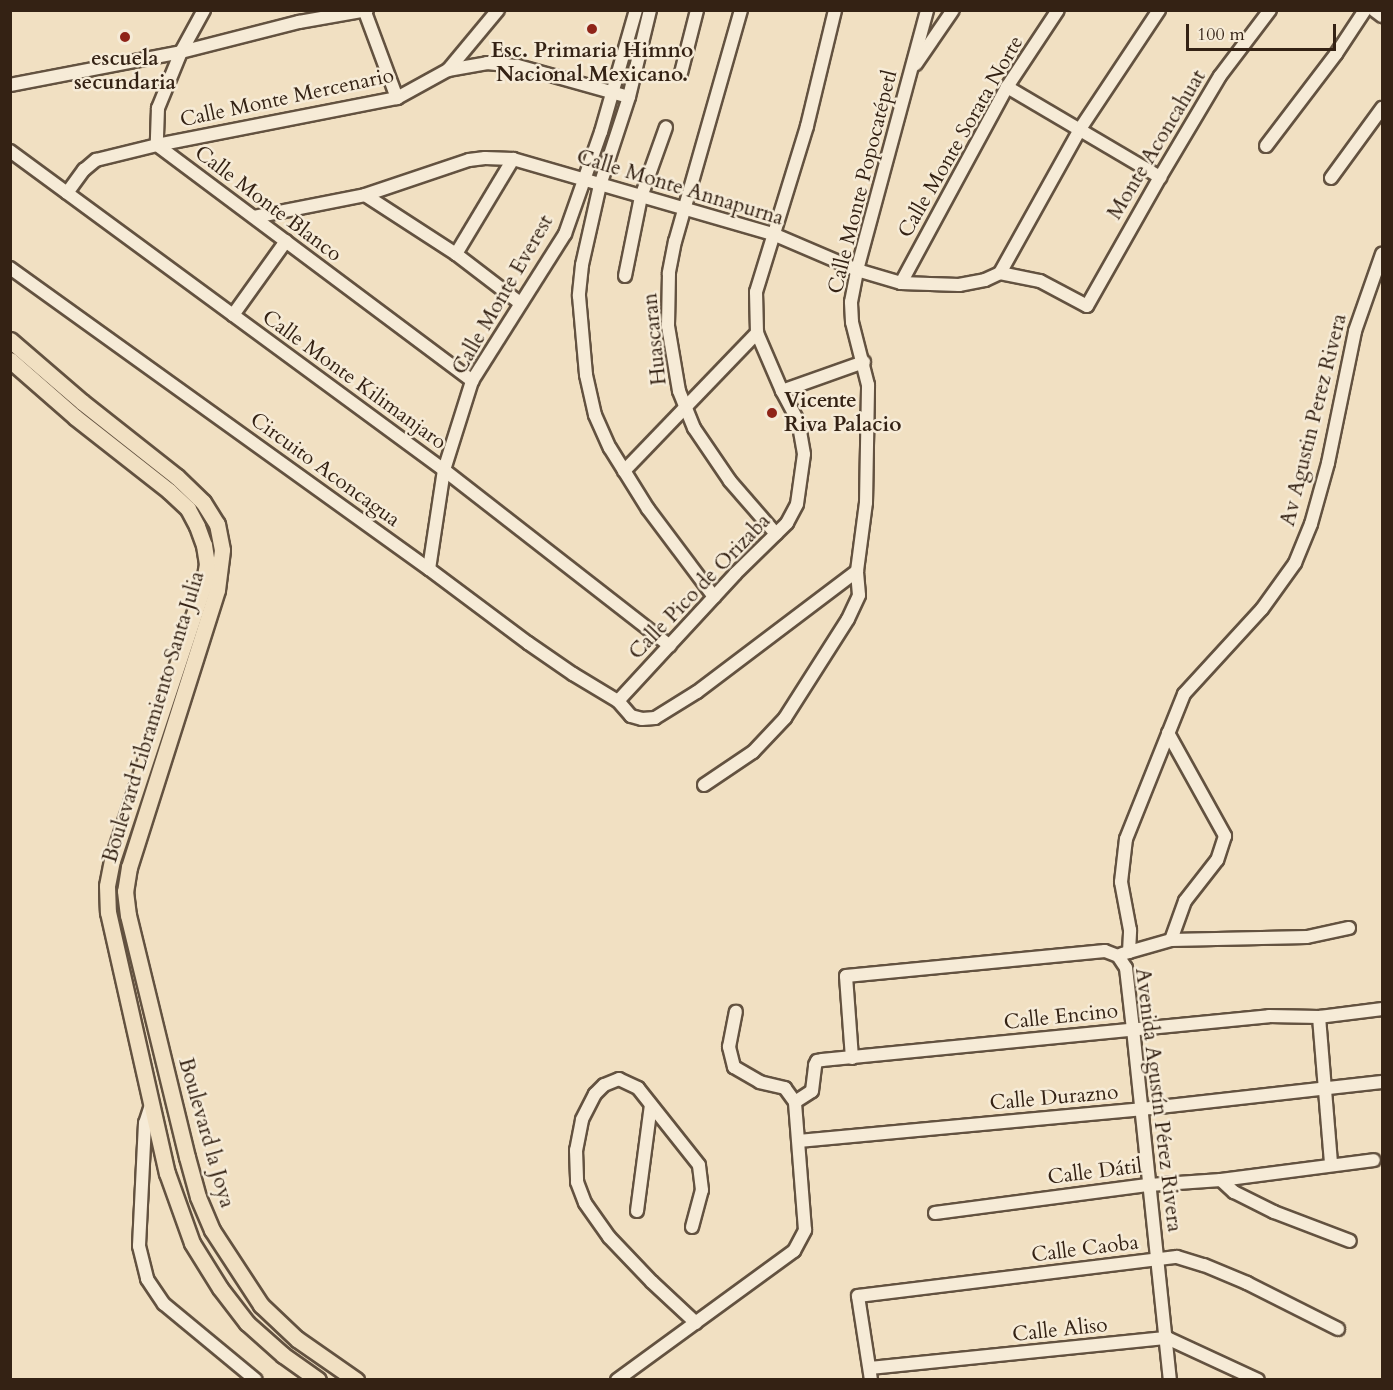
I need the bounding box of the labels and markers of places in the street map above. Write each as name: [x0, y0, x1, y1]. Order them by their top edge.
marker: Esc. Primaria Himno Nacional Mexicano.: [585, 22, 599, 36]
marker: escuela secundaria: [118, 30, 132, 44]
place label: Esc. Primaria Himno Nacional Mexicano.: [491, 38, 693, 88]
place label: escuela secundaria: [74, 46, 176, 96]
place label: Vicente Riva Palacio: [784, 388, 901, 438]
marker: Vicente Riva Palacio: [765, 406, 779, 420]

